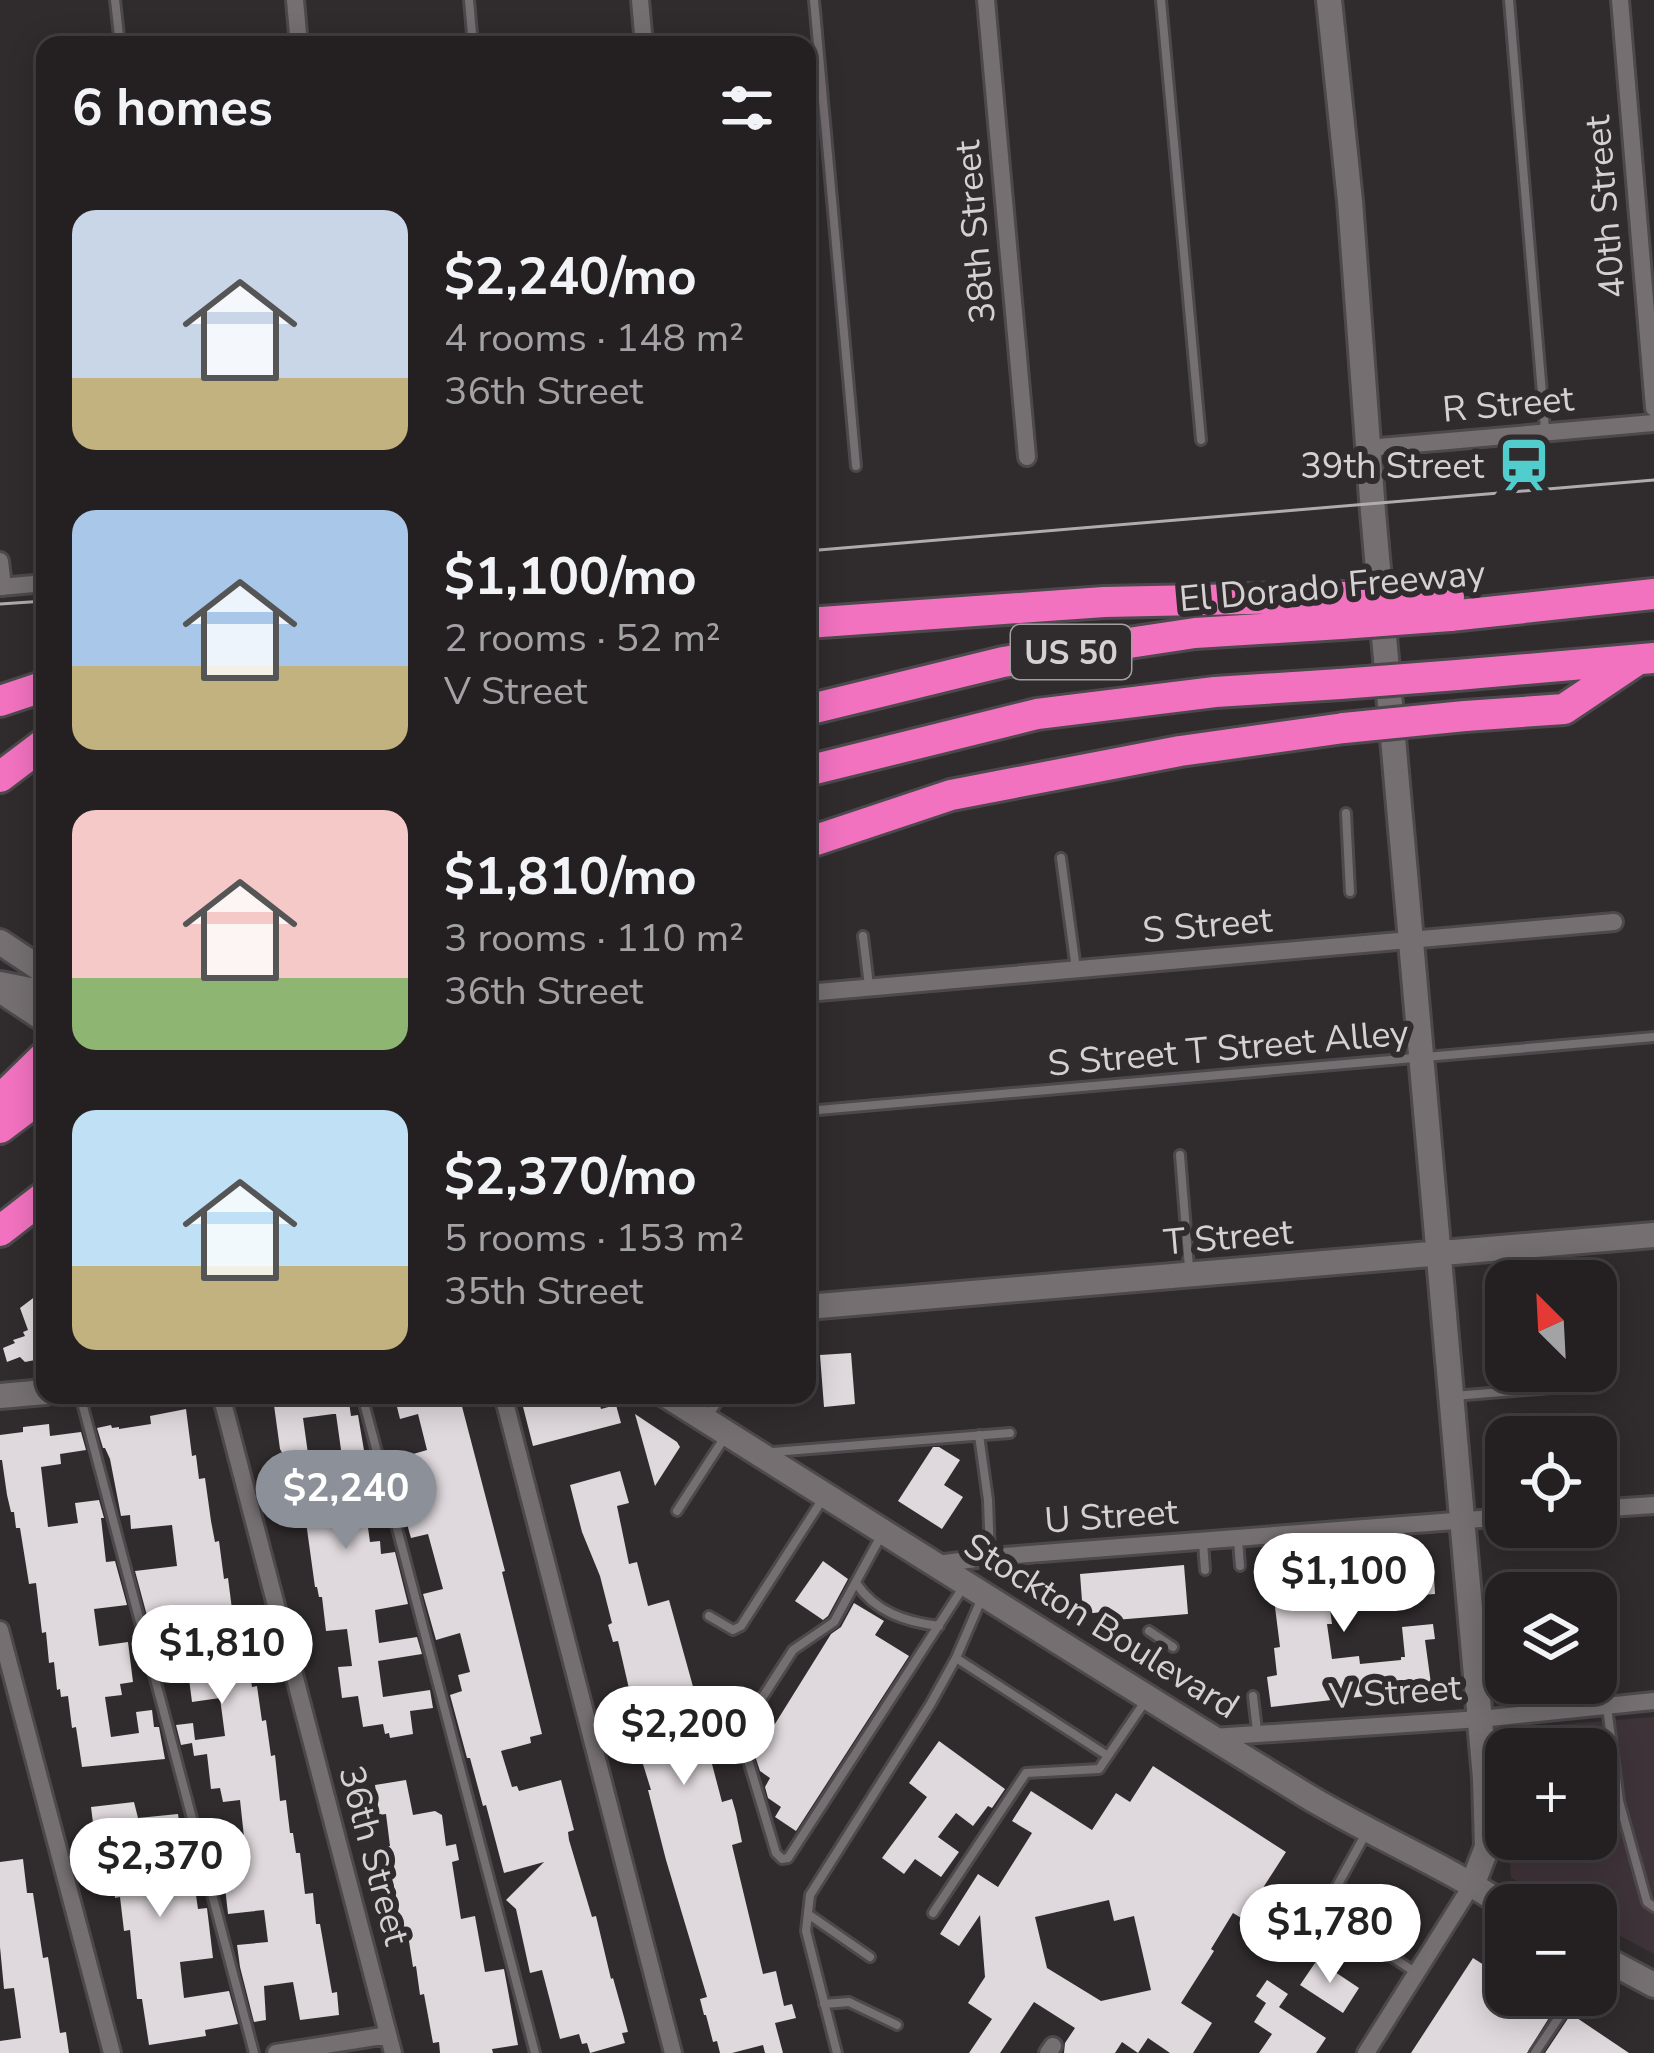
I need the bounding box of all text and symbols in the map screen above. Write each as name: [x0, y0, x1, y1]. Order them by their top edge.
text: 6 homes: [72, 73, 273, 143]
icon: filters: [714, 75, 780, 141]
street label: 40th Street: [1573, 113, 1638, 301]
street label: 38th Street: [943, 138, 1008, 326]
text: $2,240/mo: [444, 242, 697, 312]
icon: home: [168, 258, 312, 402]
text: 4 rooms · 148 m²: [444, 312, 744, 365]
text: 36th Street: [444, 365, 643, 418]
street label: R Street: [1440, 374, 1576, 435]
station icon: 39th Street: [1495, 436, 1553, 494]
place label: 39th Street: [1300, 442, 1484, 491]
text: $1,100/mo: [444, 542, 697, 612]
street label: El Dorado Freeway: [1177, 549, 1488, 624]
icon: home: [168, 558, 312, 702]
text: 2 rooms · 52 m²: [444, 612, 721, 665]
road number: US 50: [1011, 625, 1131, 679]
text: V Street: [444, 665, 587, 718]
text: $1,810/mo: [444, 842, 697, 912]
icon: home: [168, 858, 312, 1002]
street label: S Street: [1140, 895, 1274, 956]
text: 3 rooms · 110 m²: [444, 912, 744, 965]
text: 36th Street: [444, 965, 643, 1018]
street label: S Street T Street Alley: [1046, 1008, 1411, 1089]
text: $2,370/mo: [444, 1142, 697, 1212]
icon: home: [168, 1158, 312, 1302]
street label: T Street: [1162, 1207, 1295, 1268]
text: 5 rooms · 153 m²: [444, 1212, 744, 1265]
north arrow: [1485, 1260, 1617, 1392]
map controls: [1485, 1260, 1617, 2016]
text: 35th Street: [444, 1265, 643, 1318]
button: locate: [1485, 1416, 1617, 1548]
pin: $2,240: [248, 1450, 444, 1552]
text: $2,240: [283, 1462, 409, 1515]
street label: U Street: [1043, 1487, 1180, 1546]
street label: Stockton Boulevard: [954, 1522, 1248, 1731]
pin: $1,100: [1246, 1533, 1442, 1635]
text: $1,100: [1281, 1545, 1407, 1598]
button: layers: [1485, 1572, 1617, 1704]
pin: $1,810: [124, 1605, 320, 1707]
text: $1,810: [159, 1617, 285, 1670]
street label: V Street: [1326, 1663, 1463, 1722]
pin: $2,200: [586, 1686, 782, 1788]
text: $2,200: [621, 1698, 747, 1751]
button: +: [1485, 1728, 1617, 1860]
street label: 36th Street: [326, 1760, 421, 1951]
pin: $2,370: [62, 1818, 258, 1920]
text: $2,370: [97, 1830, 223, 1883]
pin: $1,780: [1232, 1884, 1428, 1986]
button: −: [1485, 1884, 1617, 2016]
text: $1,780: [1267, 1896, 1393, 1949]

